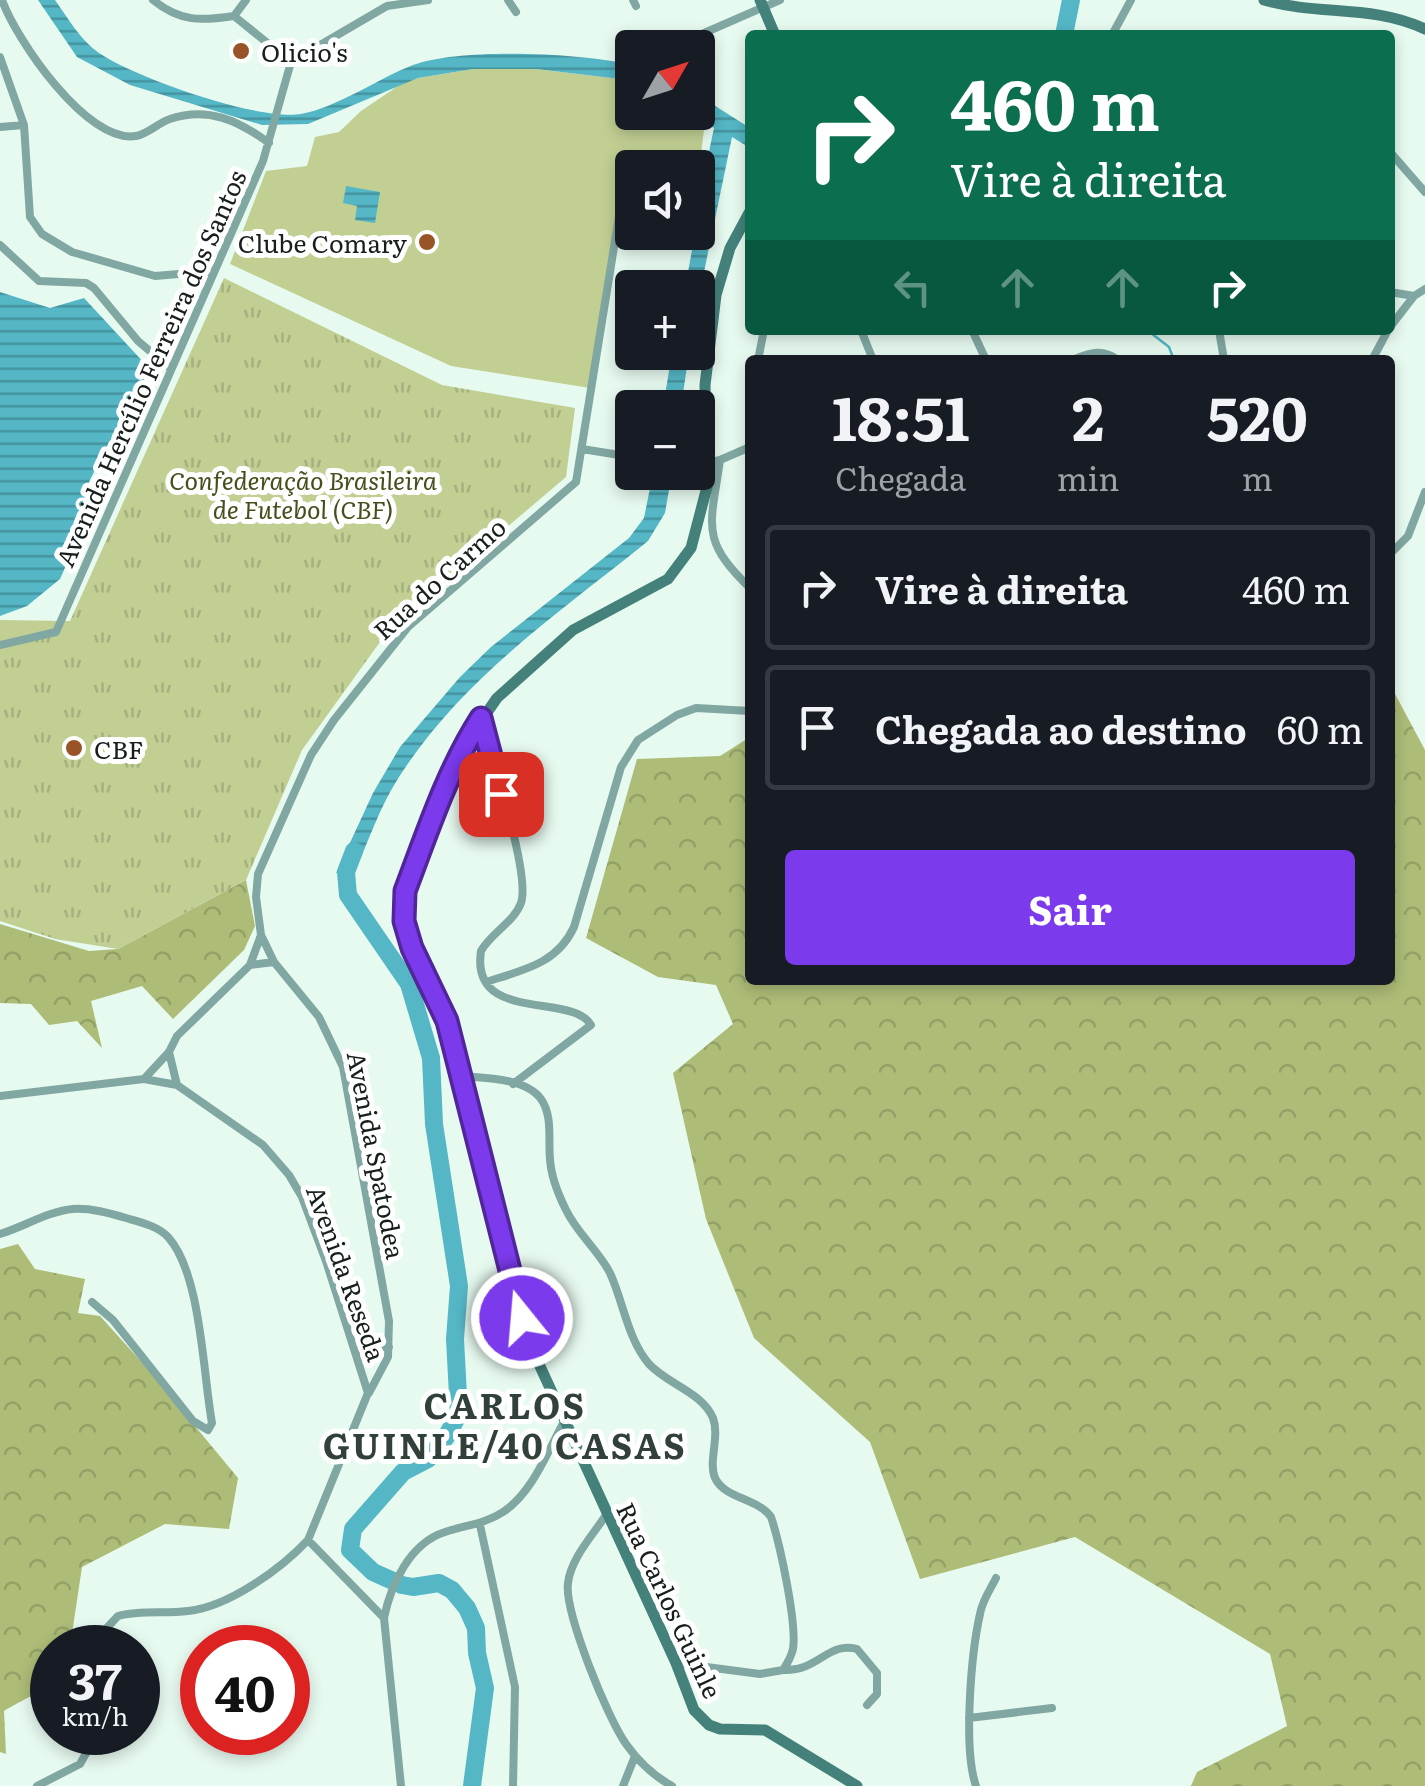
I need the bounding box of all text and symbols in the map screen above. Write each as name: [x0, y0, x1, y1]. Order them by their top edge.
north arrow: [615, 30, 715, 130]
map controls: [615, 30, 715, 490]
place label: Olicio's: [261, 33, 348, 70]
marker: Olicio's: [230, 40, 252, 62]
text: 460 m: [950, 49, 1160, 153]
icon: right: [785, 70, 915, 200]
text: Vire à direita: [950, 144, 1226, 211]
button: sound: [615, 150, 715, 250]
street label: Avenida Hercílio Ferreira dos Santos: [45, 164, 255, 572]
place label: Clube Comary: [238, 224, 408, 261]
marker: Clube Comary: [416, 231, 438, 253]
icon: left: [885, 260, 940, 315]
icon: ahead: [990, 260, 1045, 315]
icon: ahead: [1095, 260, 1150, 315]
icon: right: [1200, 260, 1255, 315]
button: +: [615, 270, 715, 370]
text: 18:51: [832, 370, 970, 459]
text: 2: [1072, 370, 1104, 459]
text: 520: [1207, 370, 1308, 459]
button: −: [615, 390, 715, 490]
text: Chegada: [835, 453, 966, 501]
text: min: [1057, 453, 1120, 501]
text: m: [1242, 453, 1273, 501]
park label: Confederação Brasileira de Futebol (CBF): [169, 461, 438, 527]
street label: Rua do Carmo: [365, 508, 513, 648]
text: Vire à direita: [875, 559, 1128, 616]
text: 460 m: [1242, 559, 1350, 616]
icon: right: [790, 560, 845, 615]
text: Chegada ao destino: [875, 699, 1247, 756]
text: 60 m: [1277, 699, 1364, 756]
icon: arrive: [790, 700, 845, 755]
place label: CBF: [94, 730, 143, 767]
marker: CBF: [63, 737, 85, 759]
pin: [459, 752, 544, 837]
icon: arrive: [474, 767, 529, 822]
button: Sair: [785, 850, 1355, 965]
street label: Avenida Spatodea: [339, 1048, 415, 1263]
street label: Avenida Reseda: [298, 1180, 396, 1367]
position arrow: [470, 1266, 574, 1370]
district label: CARLOS GUINLE/40 CASAS: [323, 1378, 687, 1470]
street label: Rua Carlos Guinle: [608, 1496, 732, 1704]
speed limit sign: 40: [180, 1625, 310, 1755]
text: 37: [68, 1641, 122, 1715]
text: km/h: [62, 1697, 128, 1734]

